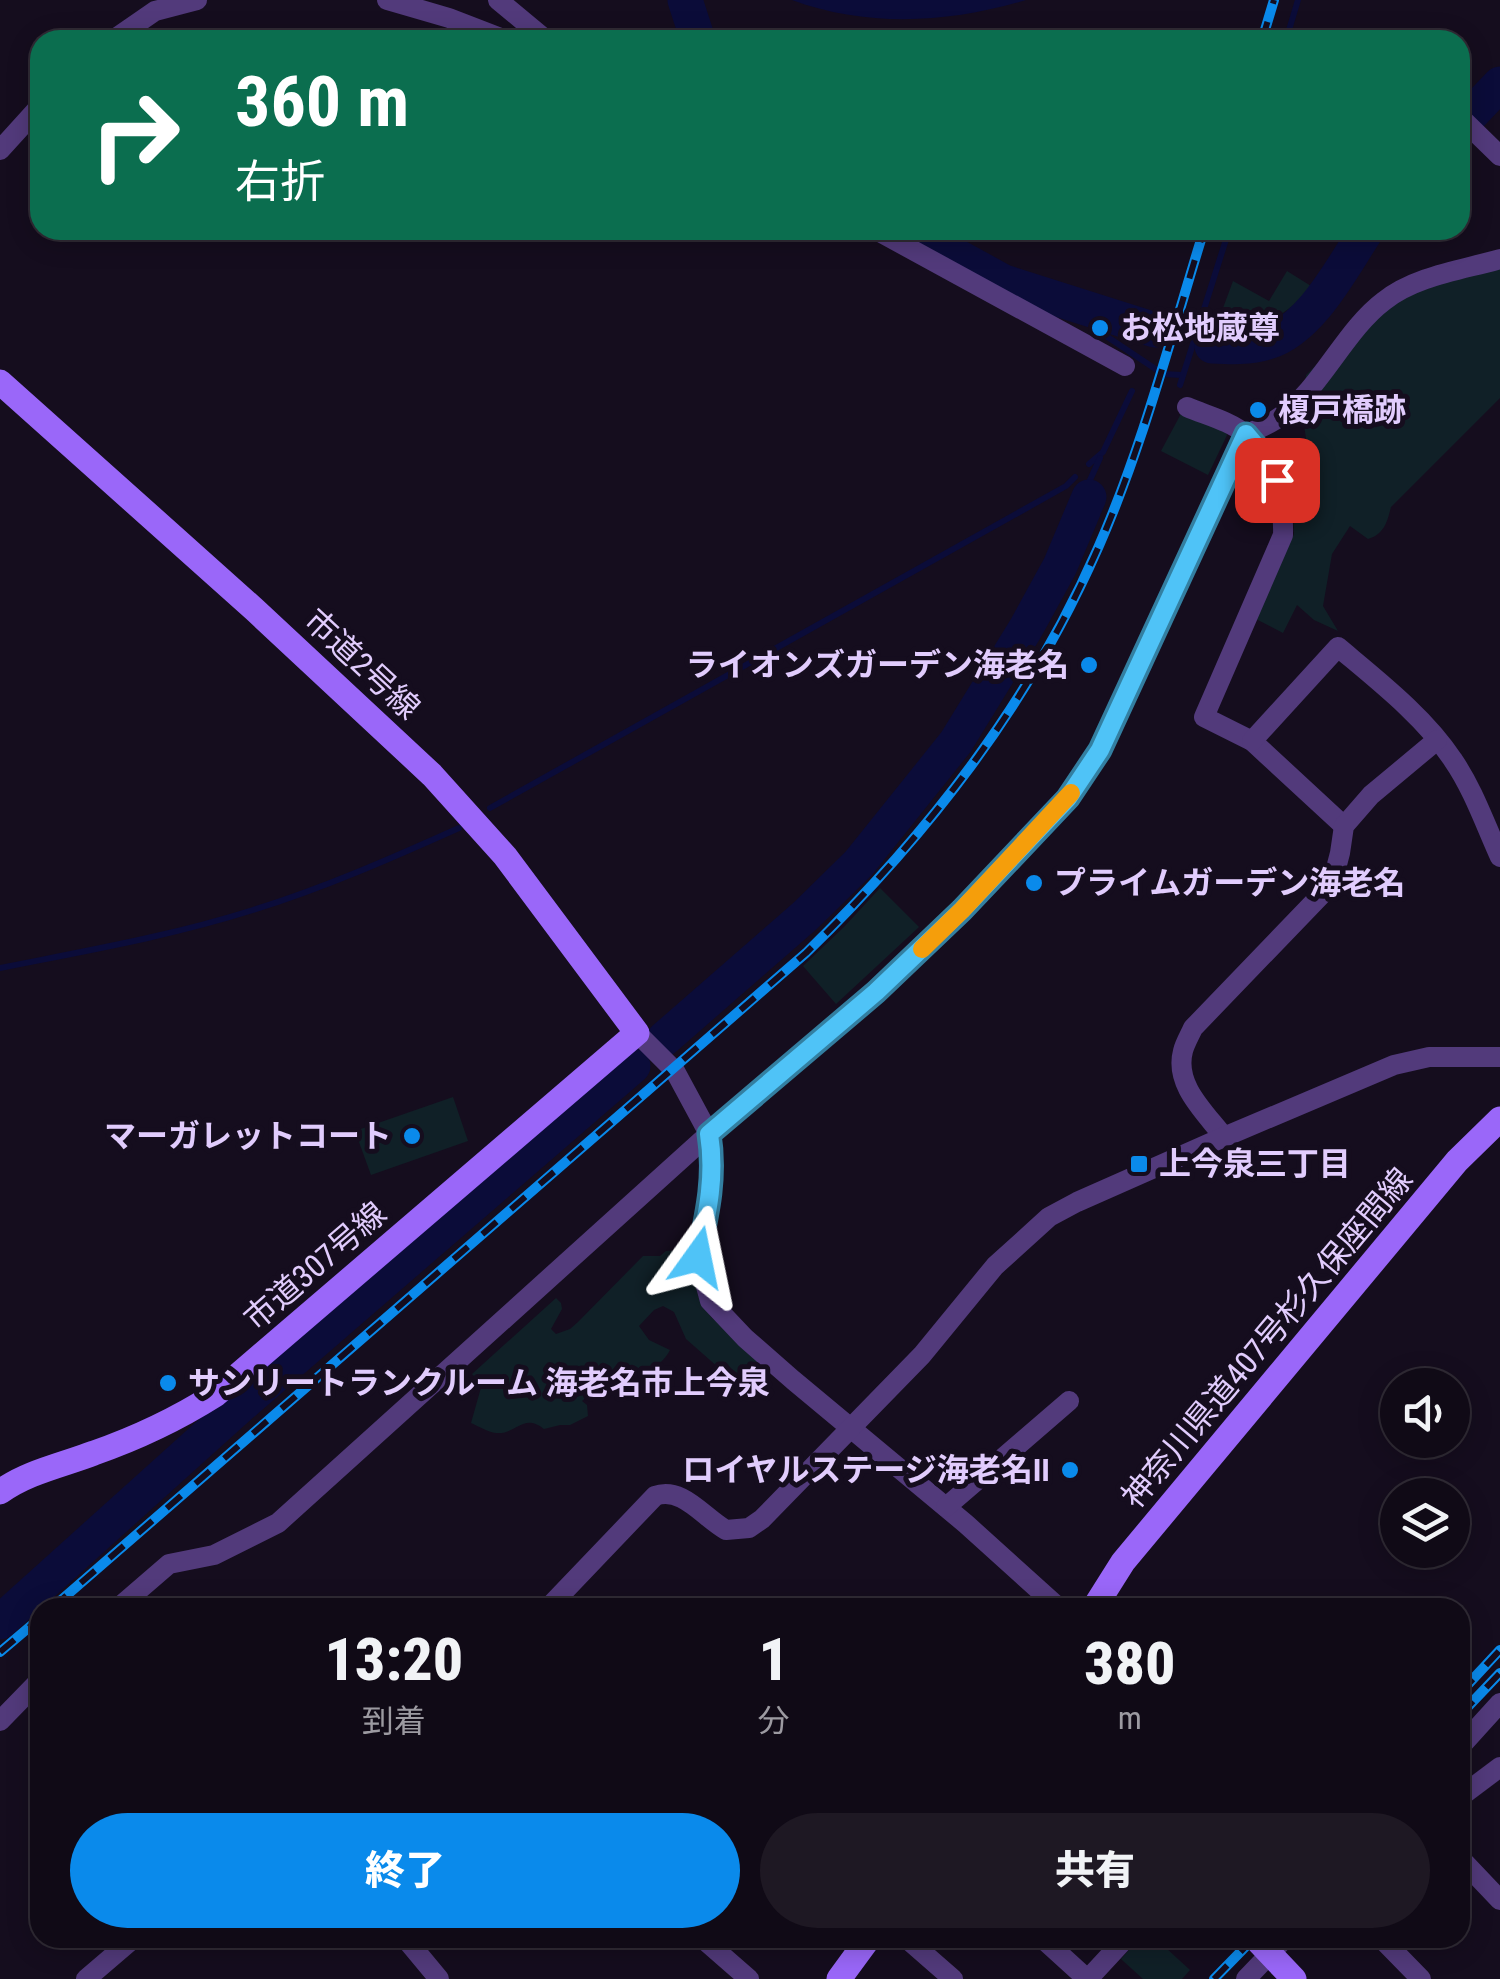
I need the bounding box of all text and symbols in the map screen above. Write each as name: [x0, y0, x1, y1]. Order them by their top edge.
text: 360 m: [235, 61, 409, 143]
icon: right: [70, 70, 200, 200]
text: 右折: [235, 155, 325, 208]
place label: お松地蔵尊: [1120, 309, 1280, 347]
marker: お松地蔵尊: [1089, 317, 1111, 339]
place label: 榎戸橋跡: [1278, 391, 1406, 429]
marker: 榎戸橋跡: [1247, 399, 1269, 421]
pin: [1235, 438, 1320, 523]
icon: arrive: [1250, 453, 1305, 508]
street label: 市道2号線: [296, 601, 428, 727]
place label: ライオンズガーデン海老名: [686, 646, 1069, 684]
marker: ライオンズガーデン海老名: [1078, 654, 1100, 676]
place label: プライムガーデン海老名: [1054, 864, 1405, 902]
marker: プライムガーデン海老名: [1023, 872, 1045, 894]
place label: マーガレットコート: [104, 1117, 392, 1155]
marker: マーガレットコート: [401, 1125, 423, 1147]
place label: 上今泉三丁目: [1159, 1145, 1351, 1183]
marker: 上今泉三丁目: [1128, 1153, 1150, 1175]
street label: 神奈川県道407号杉久保座間線: [1114, 1161, 1420, 1515]
street label: 市道307号線: [236, 1194, 394, 1338]
position arrow: [646, 1205, 750, 1309]
place label: サンリートランクルーム 海老名市上今泉: [188, 1364, 769, 1402]
map controls: [1380, 1368, 1470, 1568]
button: sound: [1380, 1368, 1470, 1458]
marker: サンリートランクルーム 海老名市上今泉: [157, 1372, 179, 1394]
place label: ロイヤルステージ海老名II: [682, 1451, 1050, 1489]
marker: ロイヤルステージ海老名II: [1059, 1459, 1081, 1481]
button: layers: [1380, 1478, 1470, 1568]
text: 13:20: [324, 1624, 463, 1695]
text: 1: [758, 1624, 789, 1695]
text: 380: [1084, 1628, 1176, 1699]
text: m: [1118, 1699, 1142, 1737]
text: 到着: [362, 1702, 426, 1740]
text: 分: [758, 1702, 790, 1740]
button: 終了: [70, 1813, 740, 1928]
button: 共有: [760, 1813, 1430, 1928]

